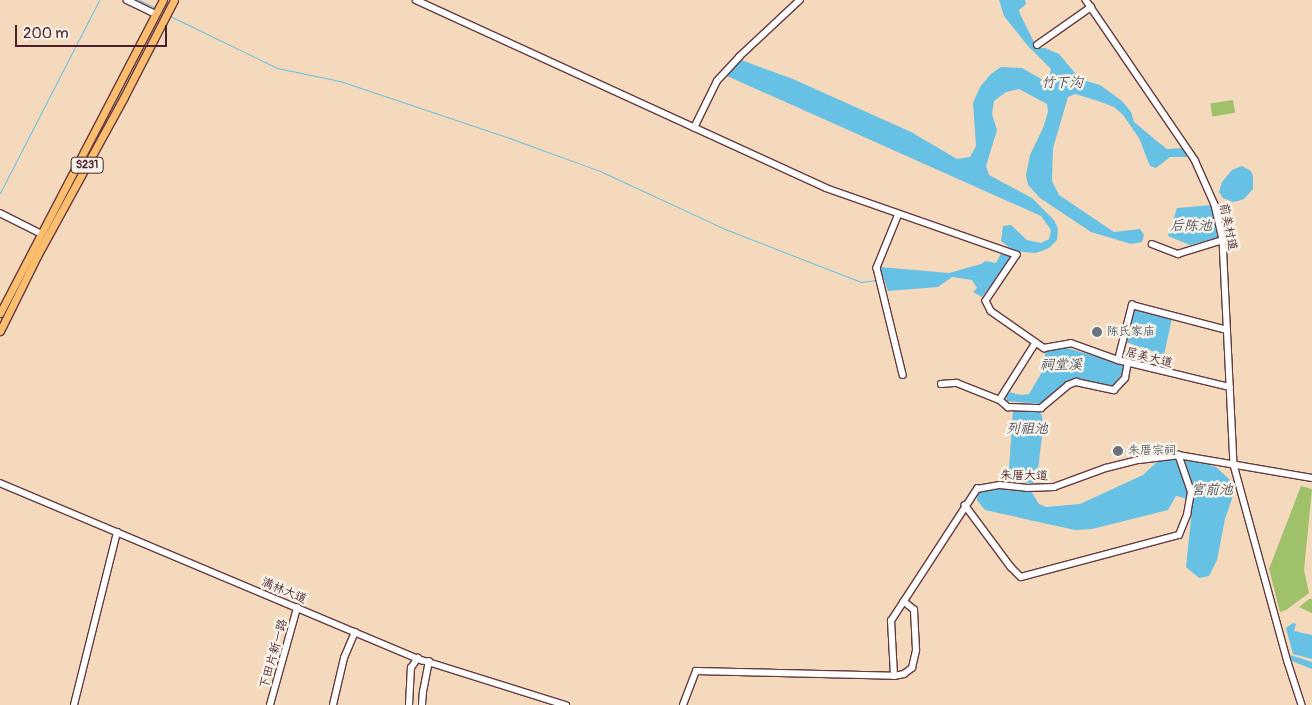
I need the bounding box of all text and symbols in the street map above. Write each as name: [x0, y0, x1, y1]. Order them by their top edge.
scale bar: [18, 15, 170, 47]
text: 200 m: [23, 24, 68, 43]
water label: 竹下沟: [1041, 75, 1083, 91]
road number: S231: [70, 156, 104, 174]
street label: 前美村道: [1216, 202, 1240, 252]
water label: 后陈池: [1170, 218, 1212, 234]
place label: 陈氏家庙: [1107, 325, 1155, 339]
marker: 陈氏家庙: [1091, 326, 1103, 338]
street label: 居美大道: [1124, 345, 1174, 371]
water label: 祠堂溪: [1040, 357, 1082, 373]
water label: 列祖池: [1006, 421, 1048, 437]
place label: 朱厝宗祠: [1128, 444, 1176, 458]
marker: 朱厝宗祠: [1112, 445, 1124, 457]
street label: 朱厝大道: [1000, 468, 1048, 484]
water label: 宫前池: [1191, 482, 1233, 498]
street label: 满林大道: [259, 575, 309, 607]
street label: 下田片新一路: [257, 617, 291, 691]

